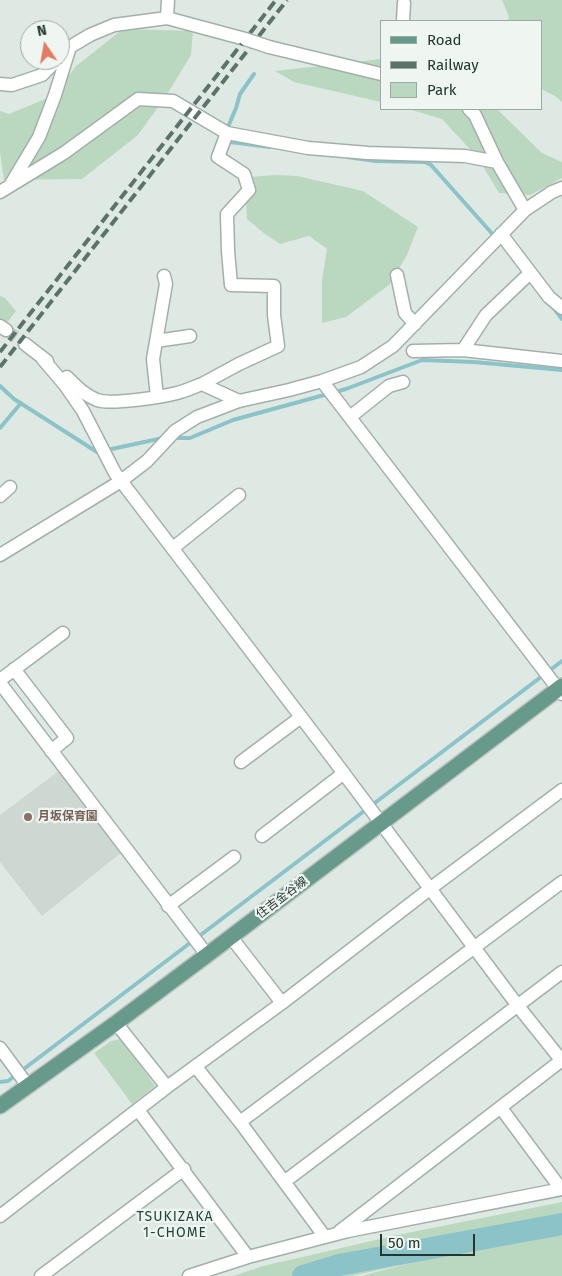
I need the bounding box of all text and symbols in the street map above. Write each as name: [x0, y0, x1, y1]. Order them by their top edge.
north arrow: [20, 20, 70, 70]
legend: [380, 20, 542, 110]
text: N: [36, 22, 48, 40]
text: Road: [427, 31, 462, 49]
text: Railway: [427, 56, 479, 74]
text: Park: [427, 81, 457, 99]
place label: 月坂保育園: [38, 810, 98, 824]
marker: 月坂保育園: [22, 811, 34, 823]
street label: 住吉金谷線: [254, 874, 310, 922]
district label: TSUKIZAKA 1-CHOME: [135, 1209, 215, 1242]
scale bar: [382, 1224, 477, 1256]
text: 50 m: [388, 1234, 421, 1252]

